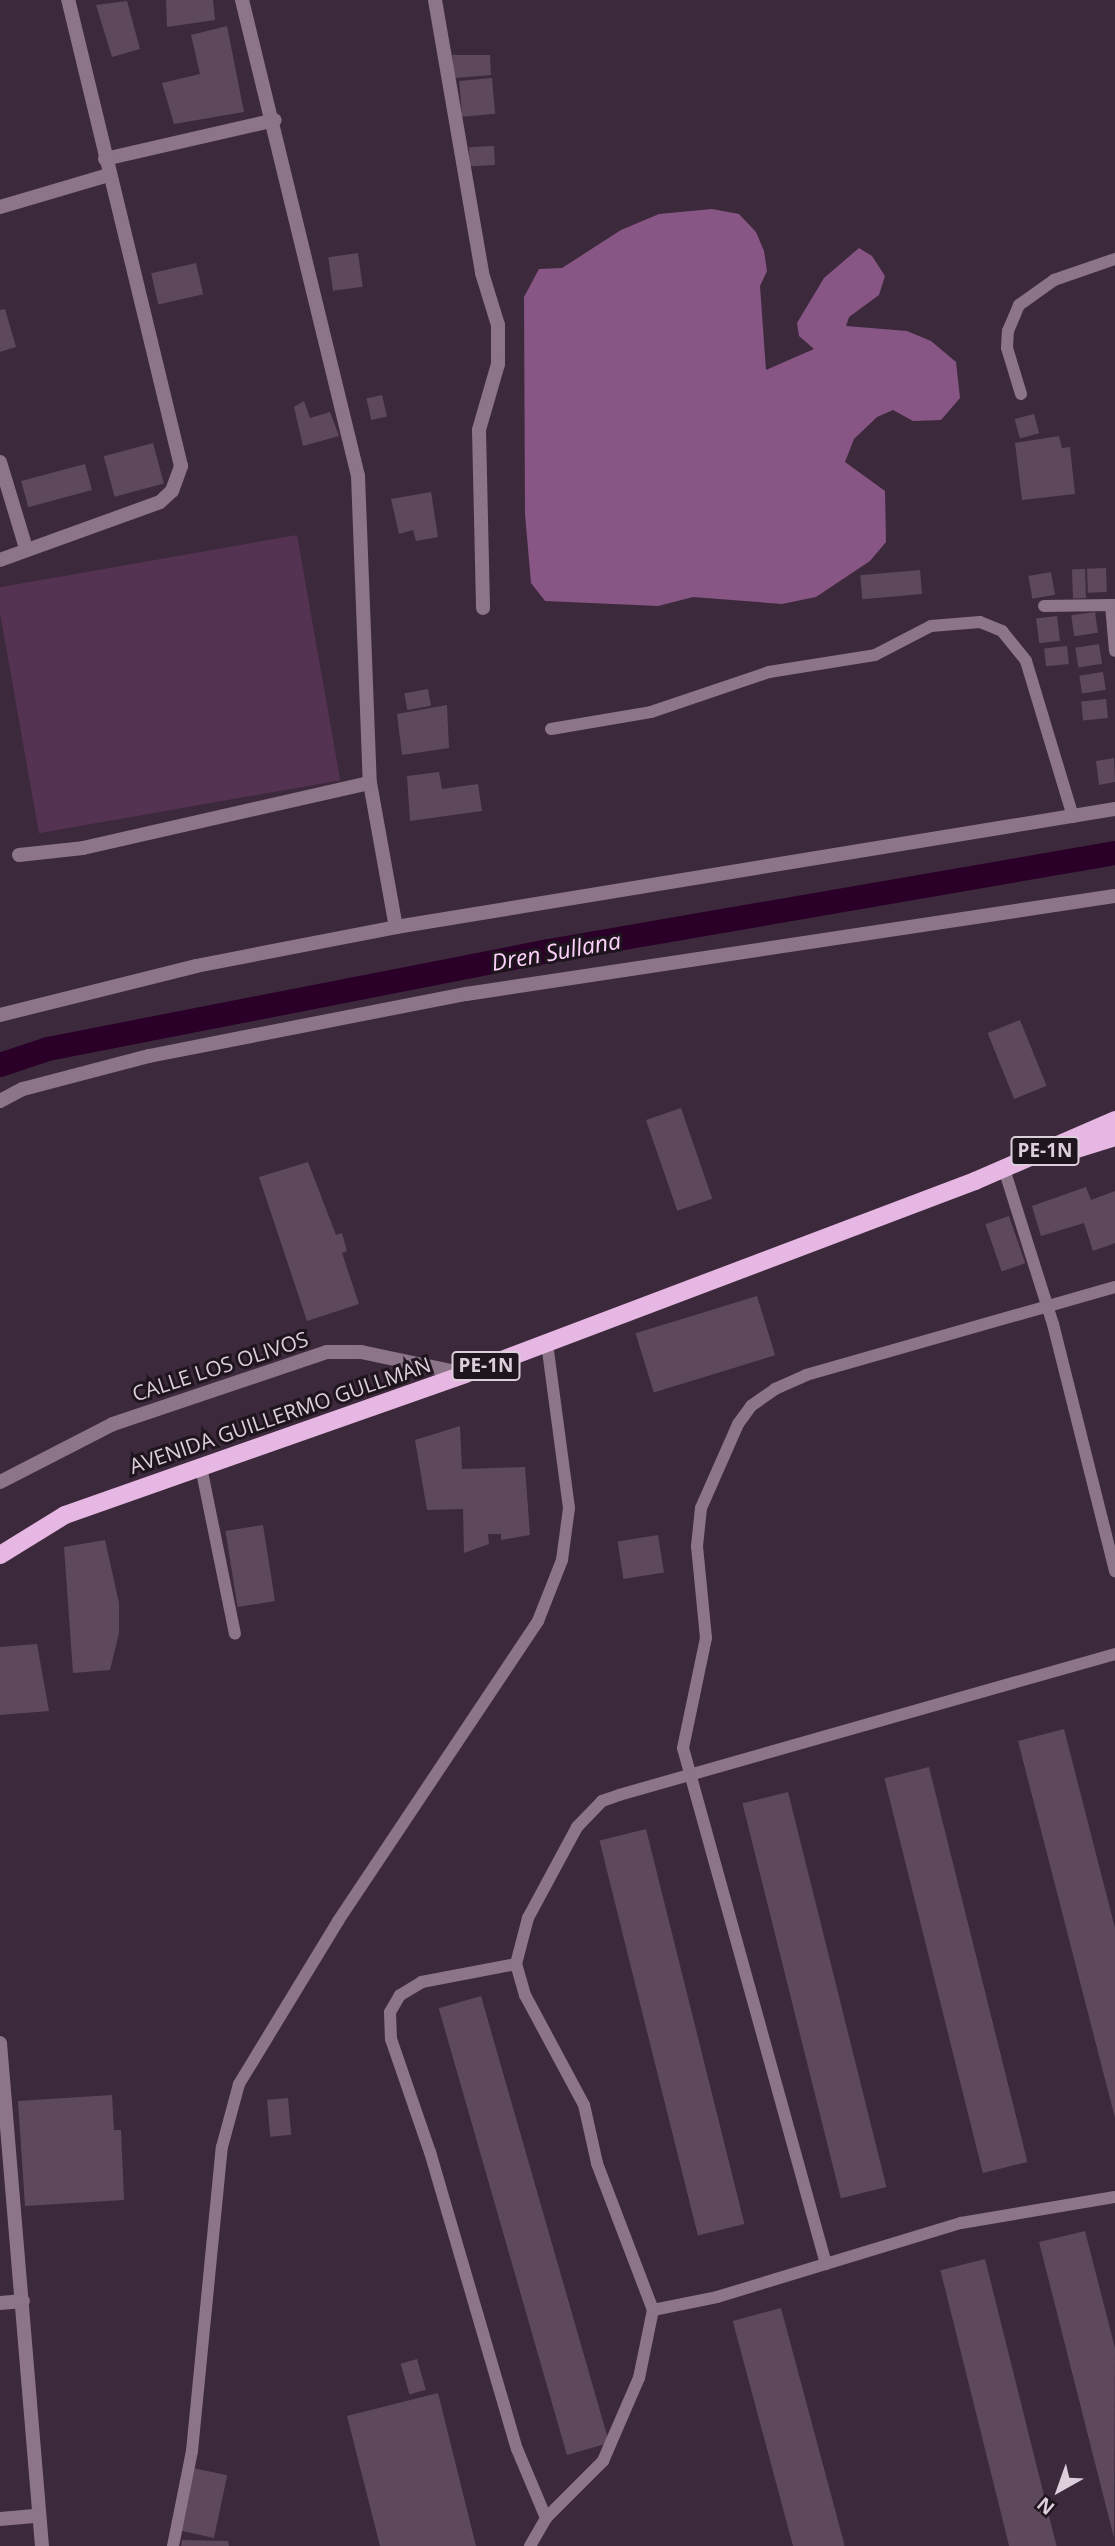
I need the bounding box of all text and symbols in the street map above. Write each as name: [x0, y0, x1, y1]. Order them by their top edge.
water label: Dren Sullana: [489, 926, 623, 976]
road number: PE-1N: [1010, 1135, 1080, 1166]
street label: CALLE LOS OLIVOS: [129, 1326, 311, 1406]
road number: PE-1N: [451, 1350, 521, 1382]
street label: AVENIDA GUILLERMO GULLMAN: [126, 1351, 434, 1479]
north arrow: [1024, 2455, 1094, 2525]
text: N: [1031, 2491, 1060, 2521]

